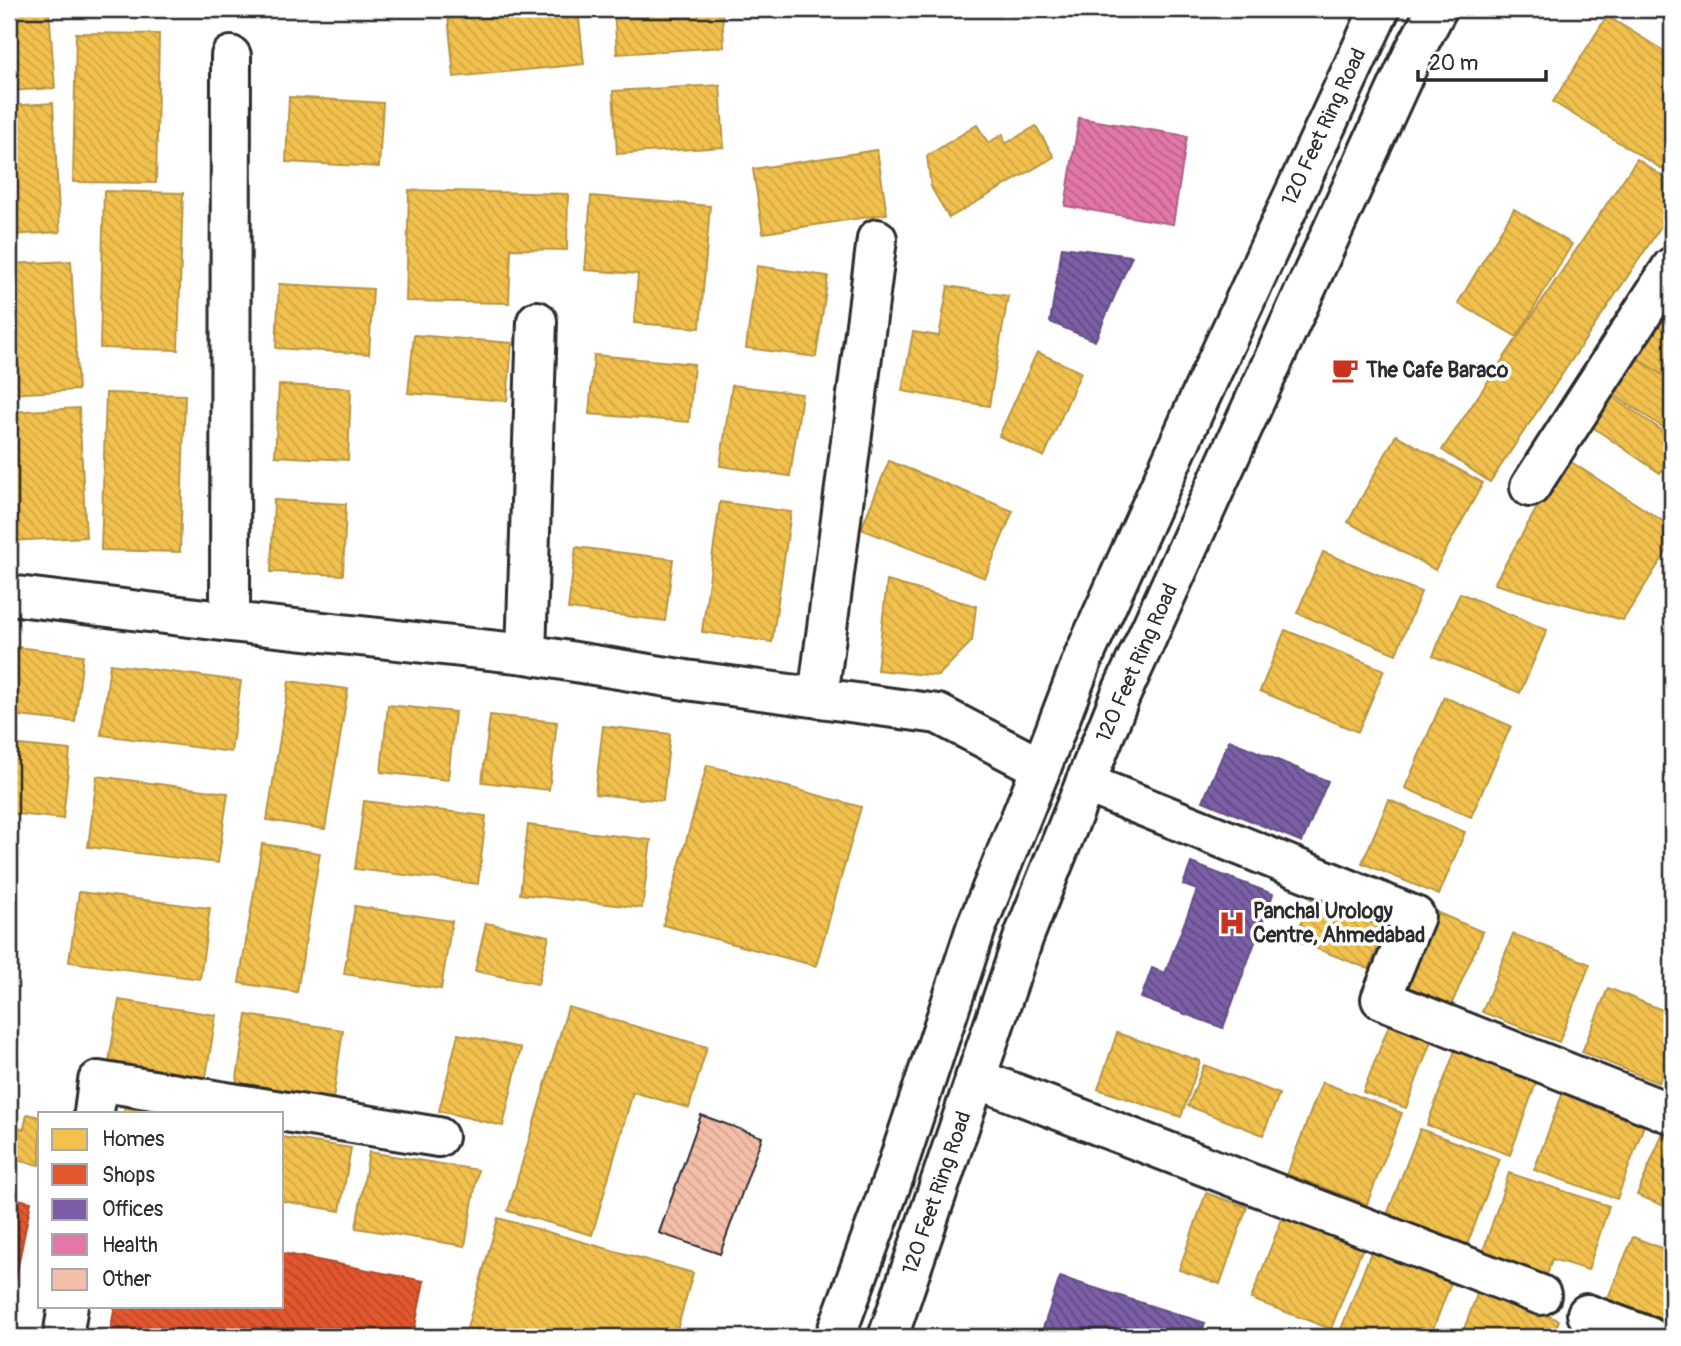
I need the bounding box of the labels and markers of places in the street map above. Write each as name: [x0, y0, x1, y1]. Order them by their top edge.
cafe icon: The Cafe Baraco: [1330, 355, 1360, 385]
place label: The Cafe Baraco: [1365, 357, 1509, 384]
place label: Panchal Urology Centre, Ahmedabad: [1253, 898, 1425, 949]
hospital icon: Panchal Urology Centre, Ahmedabad: [1217, 908, 1247, 938]

